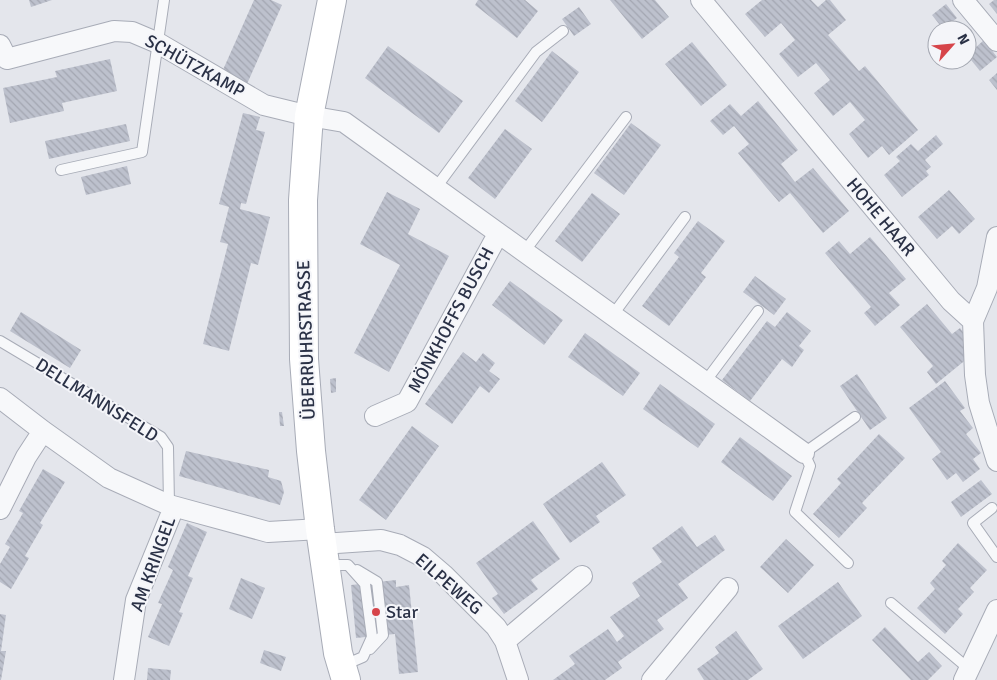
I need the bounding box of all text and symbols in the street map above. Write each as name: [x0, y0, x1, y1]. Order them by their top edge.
north arrow: [927, 20, 977, 70]
street label: SCHÜTZKAMP: [141, 30, 249, 102]
text: N: [953, 31, 973, 48]
street label: HOHE HAAR: [842, 173, 920, 261]
street label: MÖNKHOFFS BUSCH: [403, 243, 499, 397]
street label: ÜBERRUHRSTRASSE: [292, 260, 320, 420]
street label: DELLMANNSFELD: [31, 353, 163, 447]
street label: AM KRINGEL: [126, 513, 180, 615]
street label: EILPEWEG: [411, 549, 487, 619]
place label: Star: [386, 601, 418, 623]
marker: Star: [370, 606, 382, 618]

